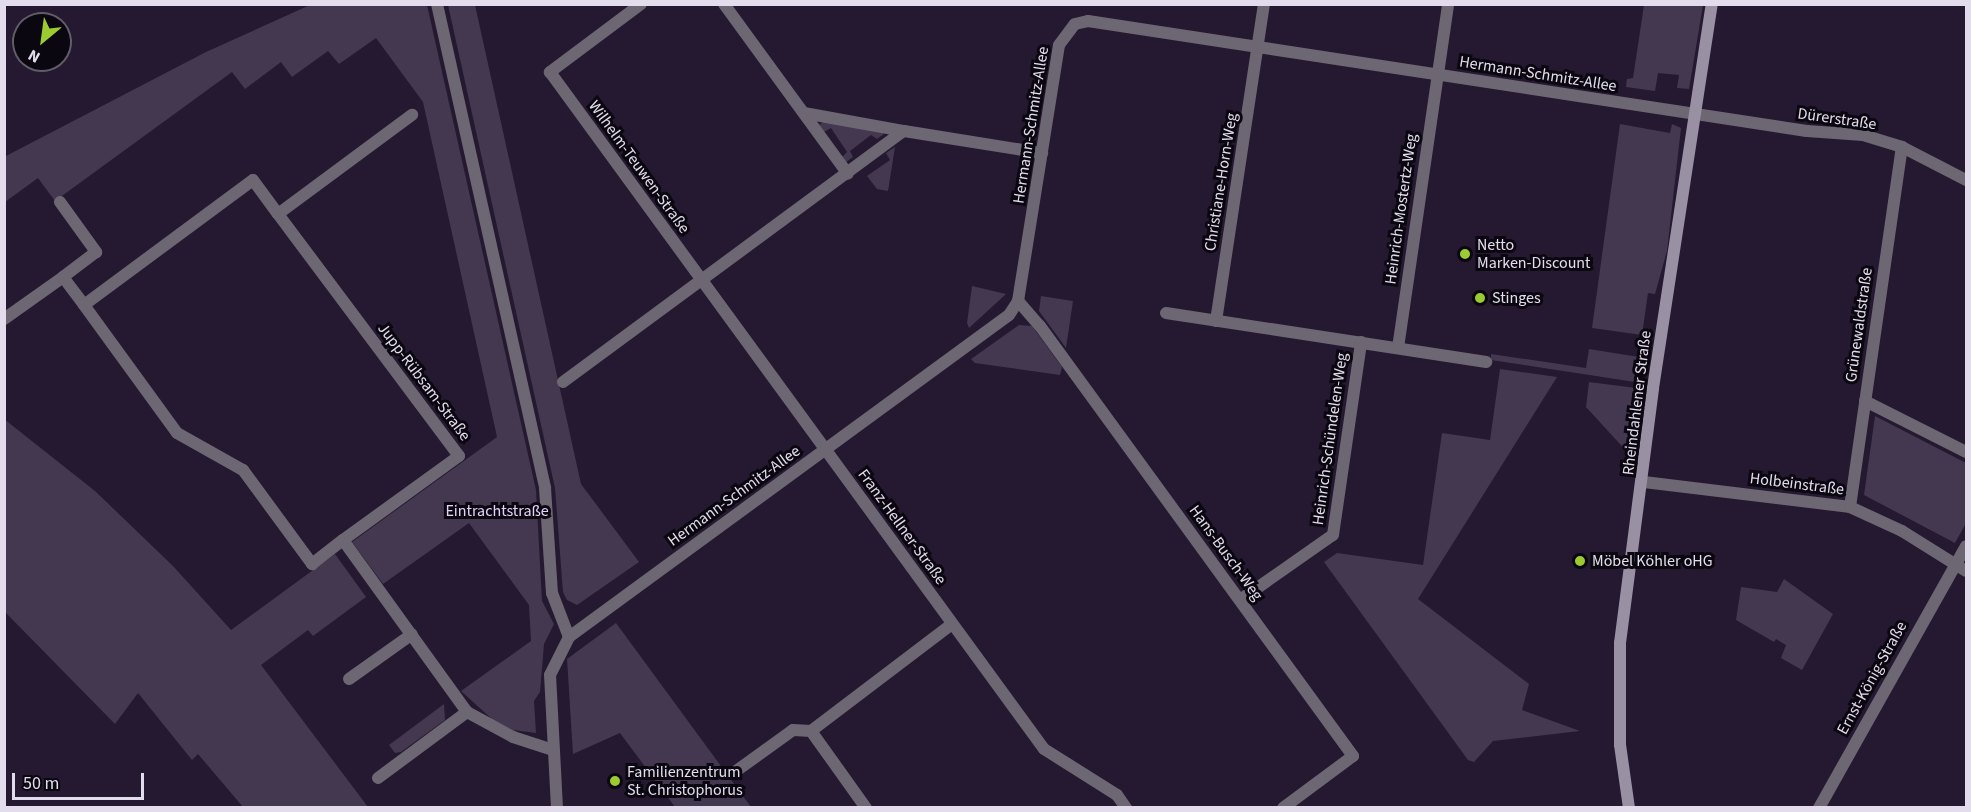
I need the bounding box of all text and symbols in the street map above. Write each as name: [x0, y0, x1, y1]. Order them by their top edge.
north arrow: [12, 12, 72, 72]
text: N: [24, 44, 44, 68]
street label: Hermann-Schmitz-Allee: [1009, 45, 1053, 205]
street label: Hermann-Schmitz-Allee: [1458, 52, 1618, 96]
street label: Wilhelm-Teuwen-Straße: [584, 97, 694, 237]
street label: Dürerstraße: [1796, 104, 1878, 134]
street label: Christiane-Horn-Weg: [1201, 112, 1241, 252]
street label: Heinrich-Mostertz-Weg: [1381, 132, 1421, 286]
place label: Netto Marken-Discount: [1477, 235, 1591, 273]
marker: Netto Marken-Discount: [1458, 247, 1472, 261]
street label: Grünewaldstraße: [1841, 267, 1877, 383]
place label: Stinges: [1492, 288, 1541, 308]
marker: Stinges: [1473, 291, 1487, 305]
street label: Jupp-Rübsam-Straße: [373, 319, 475, 445]
street label: Rheindahlener Straße: [1619, 330, 1655, 476]
street label: Heinrich-Schündelen-Weg: [1308, 351, 1352, 527]
street label: Hermann-Schmitz-Allee: [664, 442, 804, 550]
street label: Franz-Hellner-Straße: [854, 465, 950, 589]
street label: Holbeinstraße: [1749, 469, 1845, 499]
park label: Eintrachtstraße: [445, 501, 549, 521]
street label: Hans-Busch-Weg: [1185, 502, 1267, 604]
place label: Möbel Köhler oHG: [1592, 551, 1713, 571]
marker: Möbel Köhler oHG: [1573, 554, 1587, 568]
street label: Ernst-König-Straße: [1833, 618, 1911, 738]
scale bar: [15, 761, 147, 799]
place label: Familienzentrum St. Christophorus: [627, 762, 743, 800]
text: 50 m: [23, 771, 59, 796]
marker: Familienzentrum St. Christophorus: [608, 774, 622, 788]

